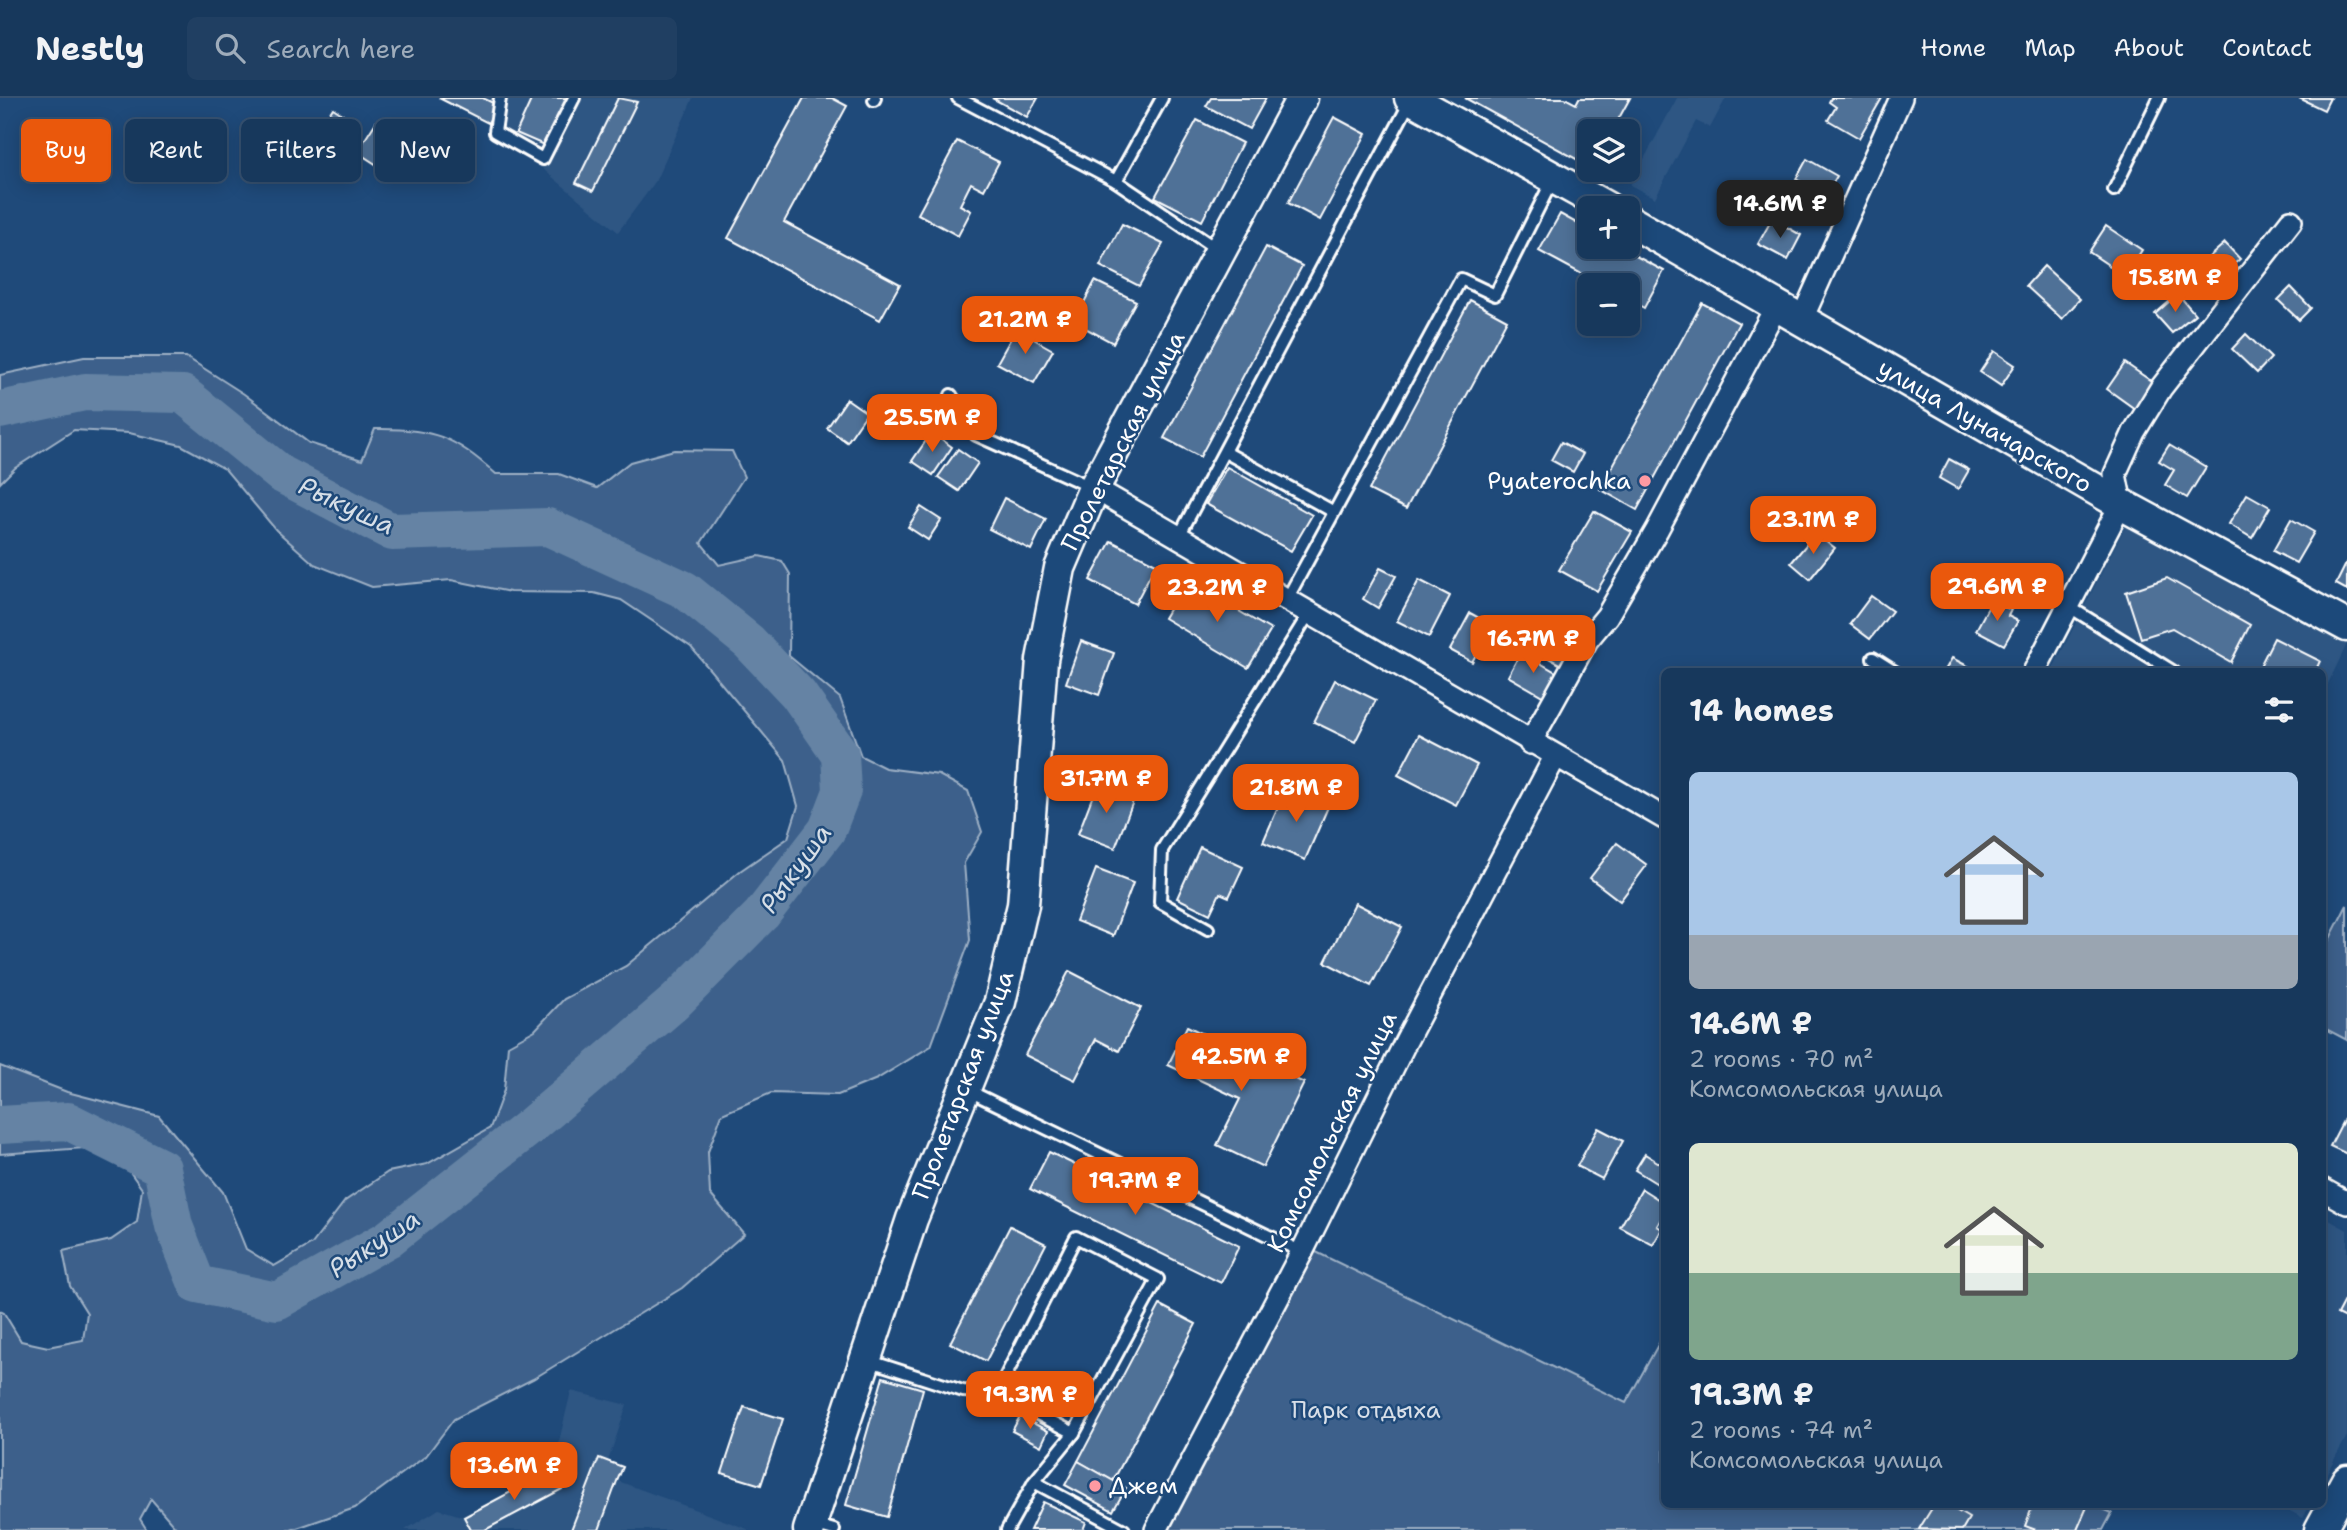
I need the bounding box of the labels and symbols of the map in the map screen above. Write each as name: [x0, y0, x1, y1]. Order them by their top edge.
pin: 14.6M ₽: [1715, 180, 1845, 240]
pin: 15.8M ₽: [2110, 254, 2240, 314]
pin: 21.2M ₽: [960, 296, 1090, 356]
street label: Пролетарская улица: [1054, 326, 1192, 556]
street label: улица Луначарского: [1872, 352, 2098, 500]
pin: 25.5M ₽: [867, 394, 997, 454]
place label: Pyaterochka: [1487, 465, 1631, 497]
water label: Рыкуша: [293, 468, 401, 542]
marker: Pyaterochka: [1637, 473, 1653, 489]
pin: 23.1M ₽: [1748, 496, 1878, 556]
pin: 23.2M ₽: [1152, 564, 1282, 624]
pin: 29.6M ₽: [1932, 564, 2062, 623]
pin: 16.7M ₽: [1468, 616, 1598, 675]
pin: 31.7M ₽: [1041, 756, 1171, 815]
pin: 21.8M ₽: [1231, 764, 1361, 824]
water label: Рыкуша: [751, 816, 839, 920]
street label: Пролетарская улица: [905, 966, 1021, 1204]
street label: Комсомольская улица: [1260, 1006, 1404, 1258]
pin: 42.5M ₽: [1176, 1034, 1306, 1093]
pin: 19.7M ₽: [1070, 1158, 1200, 1217]
water label: Рыкуша: [322, 1200, 426, 1286]
pin: 19.3M ₽: [965, 1372, 1095, 1431]
park label: Парк отдыха: [1291, 1394, 1441, 1426]
pin: 13.6M ₽: [449, 1442, 579, 1502]
place label: Джем: [1109, 1470, 1178, 1502]
marker: Джем: [1087, 1478, 1103, 1494]

